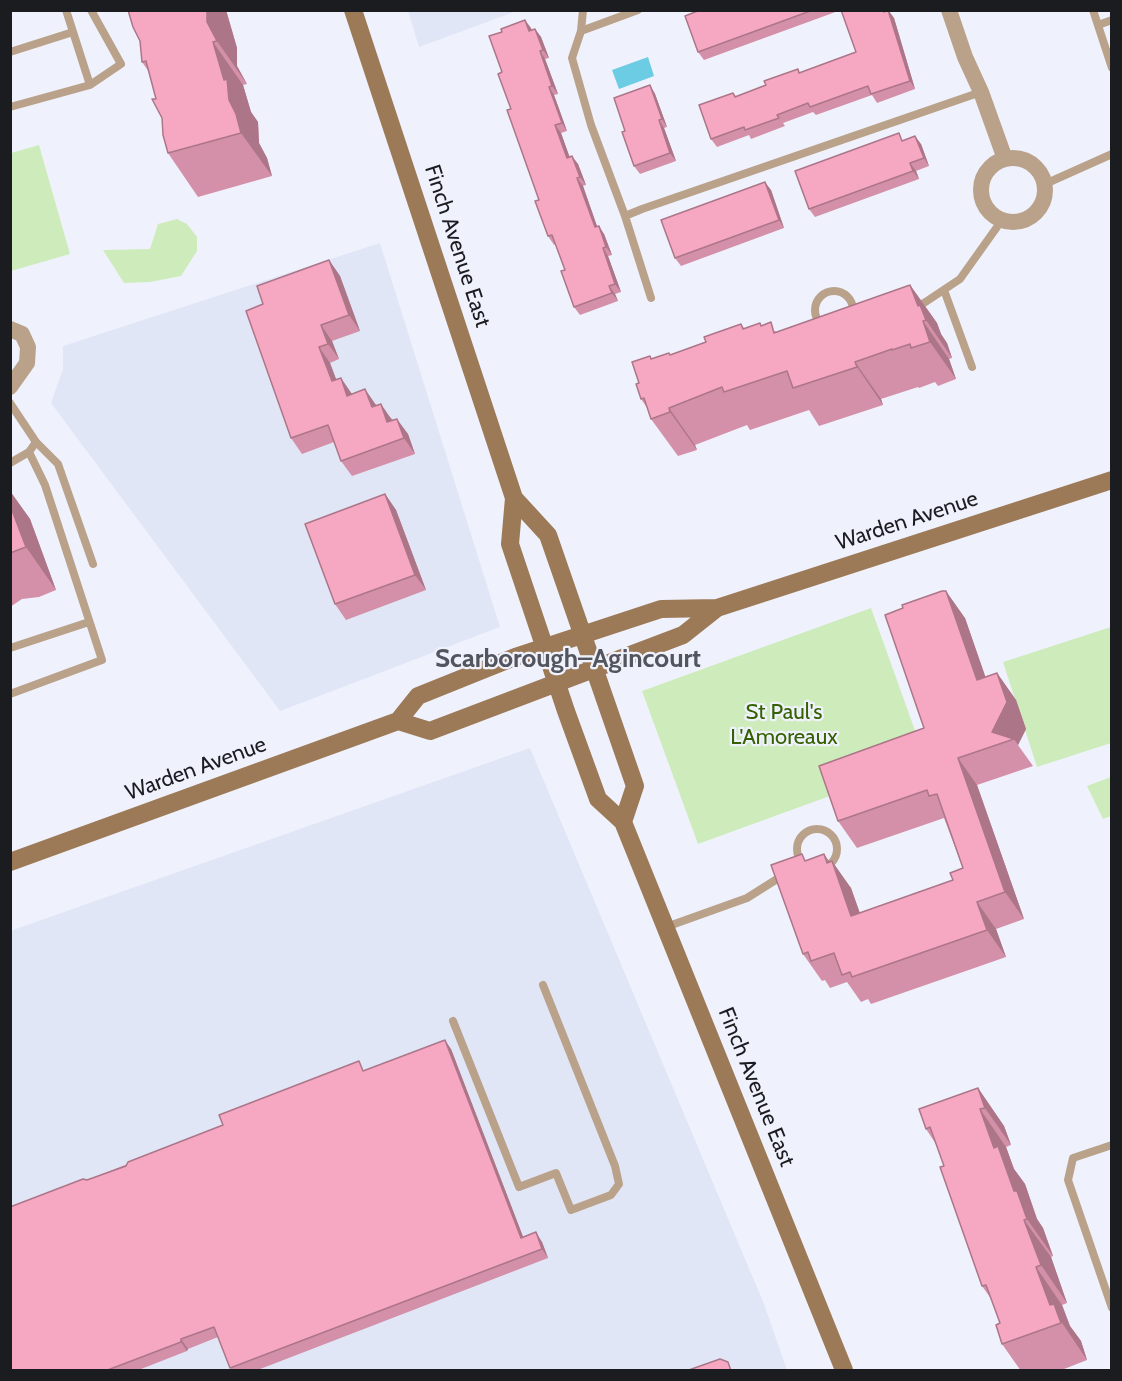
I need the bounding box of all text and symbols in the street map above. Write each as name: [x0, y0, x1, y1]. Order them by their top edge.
street label: Finch Avenue East: [418, 161, 496, 331]
street label: Warden Avenue: [833, 486, 981, 556]
district label: Scarborough–Agincourt: [435, 643, 701, 675]
park label: St Paul's L'Amoreaux: [730, 700, 838, 752]
street label: Warden Avenue: [122, 731, 270, 807]
street label: Finch Avenue East: [712, 1004, 800, 1170]

